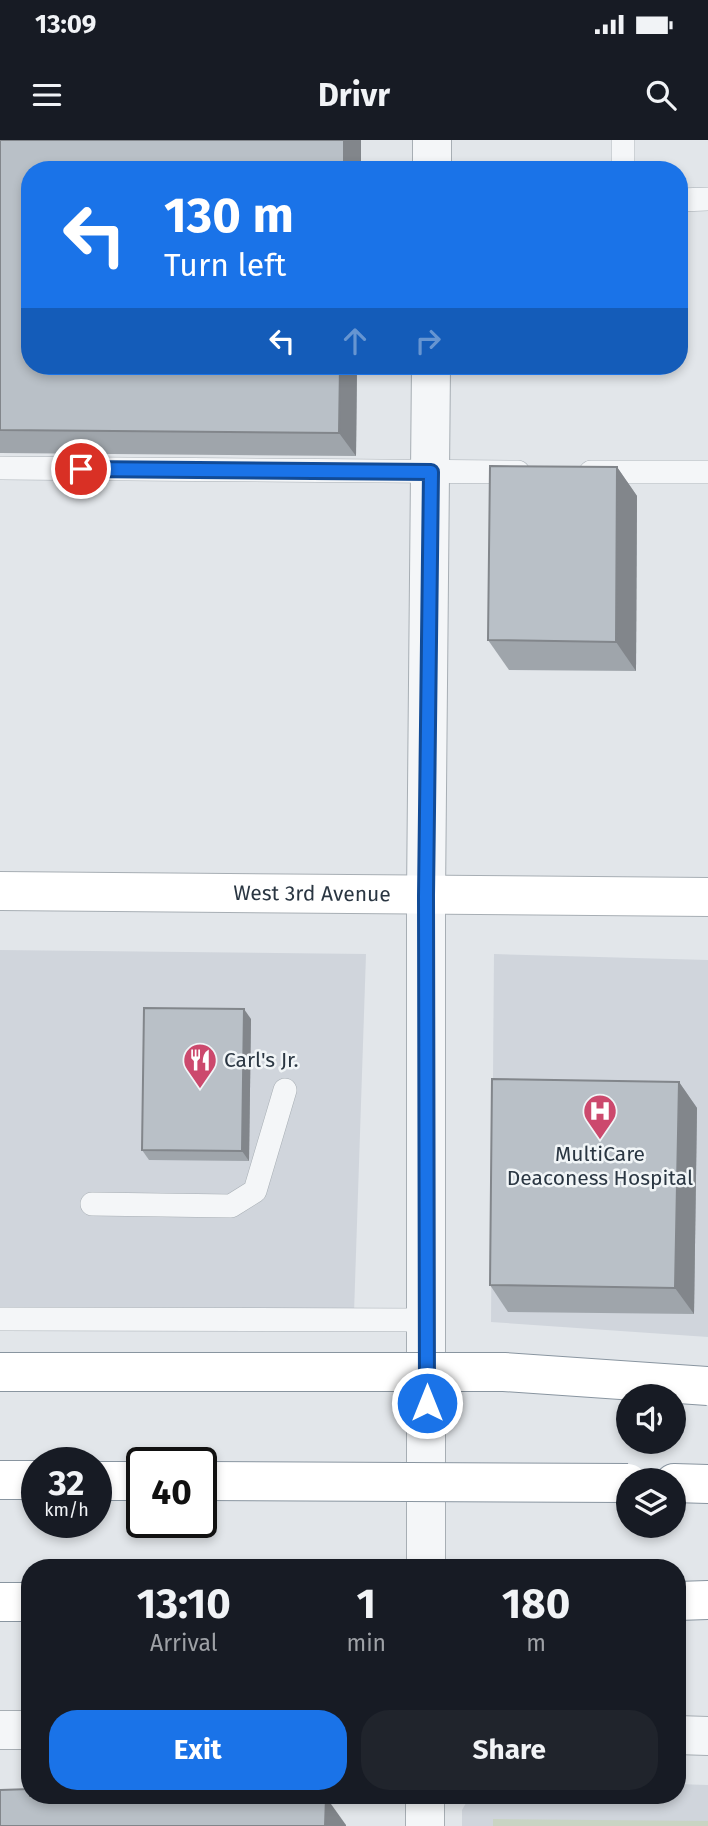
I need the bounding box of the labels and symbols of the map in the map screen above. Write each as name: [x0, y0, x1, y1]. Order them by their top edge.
pin: [51, 439, 111, 499]
street label: West 3rd Avenue: [233, 880, 391, 907]
restaurant icon: Carl's Jr.: [181, 1041, 219, 1090]
place label: Carl's Jr.: [224, 1047, 299, 1073]
hospital icon: MultiCare Deaconess Hospital: [581, 1092, 619, 1141]
place label: MultiCare Deaconess Hospital: [507, 1141, 693, 1191]
position arrow: [390, 1366, 464, 1440]
speed limit sign: 40: [126, 1447, 217, 1538]

